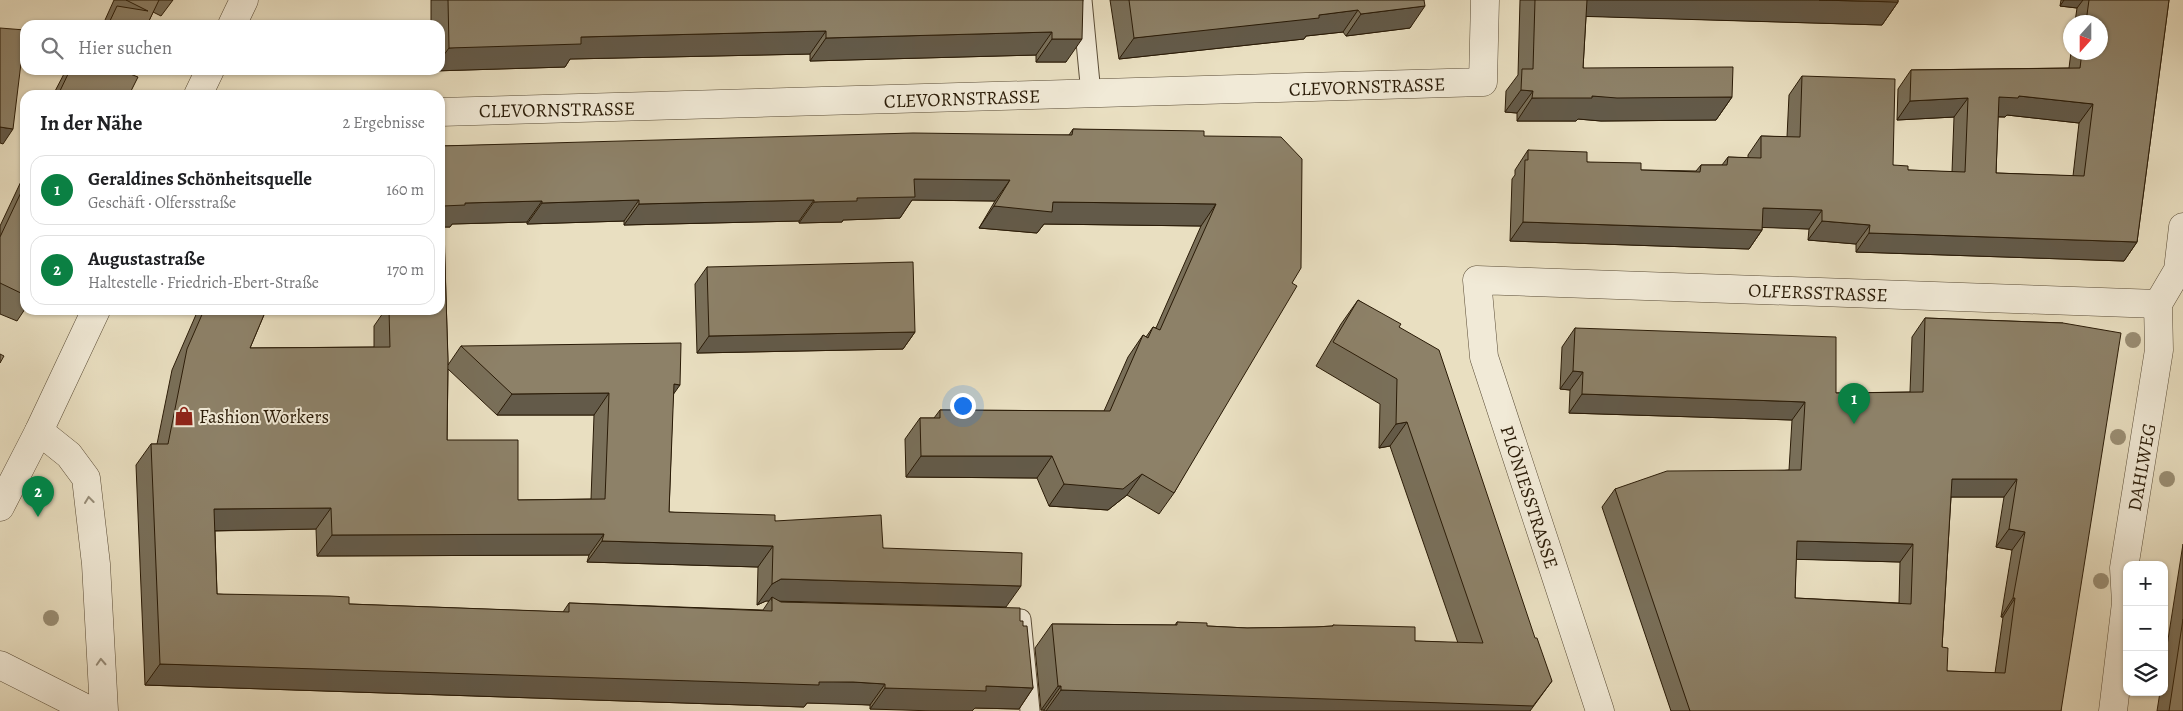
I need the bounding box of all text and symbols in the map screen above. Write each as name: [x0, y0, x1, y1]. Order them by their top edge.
north arrow: [2063, 15, 2108, 60]
search box: [20, 20, 445, 75]
icon: search: [38, 34, 66, 62]
text: Hier suchen: [78, 35, 172, 61]
street label: CLEVORNSTRASSE: [1288, 71, 1446, 103]
street label: CLEVORNSTRASSE: [883, 83, 1041, 115]
street label: CLEVORNSTRASSE: [479, 96, 635, 124]
text: In der Nähe: [40, 109, 142, 137]
text: 2 Ergebnisse: [343, 112, 425, 134]
text: Geraldines Schönheitsquelle: [88, 166, 312, 192]
text: 1: [54, 179, 60, 201]
text: 160 m: [386, 179, 424, 201]
text: Geschäft · Olfersstraße: [88, 192, 236, 214]
text: Augustastraße: [88, 246, 205, 272]
text: 2: [53, 259, 61, 281]
text: 170 m: [387, 259, 424, 281]
text: Haltestelle · Friedrich-Ebert-Straße: [88, 272, 319, 294]
street label: OLFERSSTRASSE: [1748, 278, 1888, 308]
pin: 1: [1838, 383, 1870, 424]
your location: [950, 393, 976, 419]
place label: Fashion Workers: [199, 404, 329, 430]
shop icon: Fashion Workers: [173, 405, 195, 427]
street label: DAHLWEG: [2121, 421, 2162, 513]
street label: PLÖNIESSTRASSE: [1494, 422, 1565, 572]
pin: 2: [22, 476, 54, 517]
one-way arrow: [84, 496, 95, 504]
map controls: [2123, 561, 2168, 696]
button: +: [2123, 561, 2168, 606]
button: −: [2123, 606, 2168, 651]
button: layers: [2123, 651, 2168, 696]
one-way arrow: [96, 658, 107, 666]

